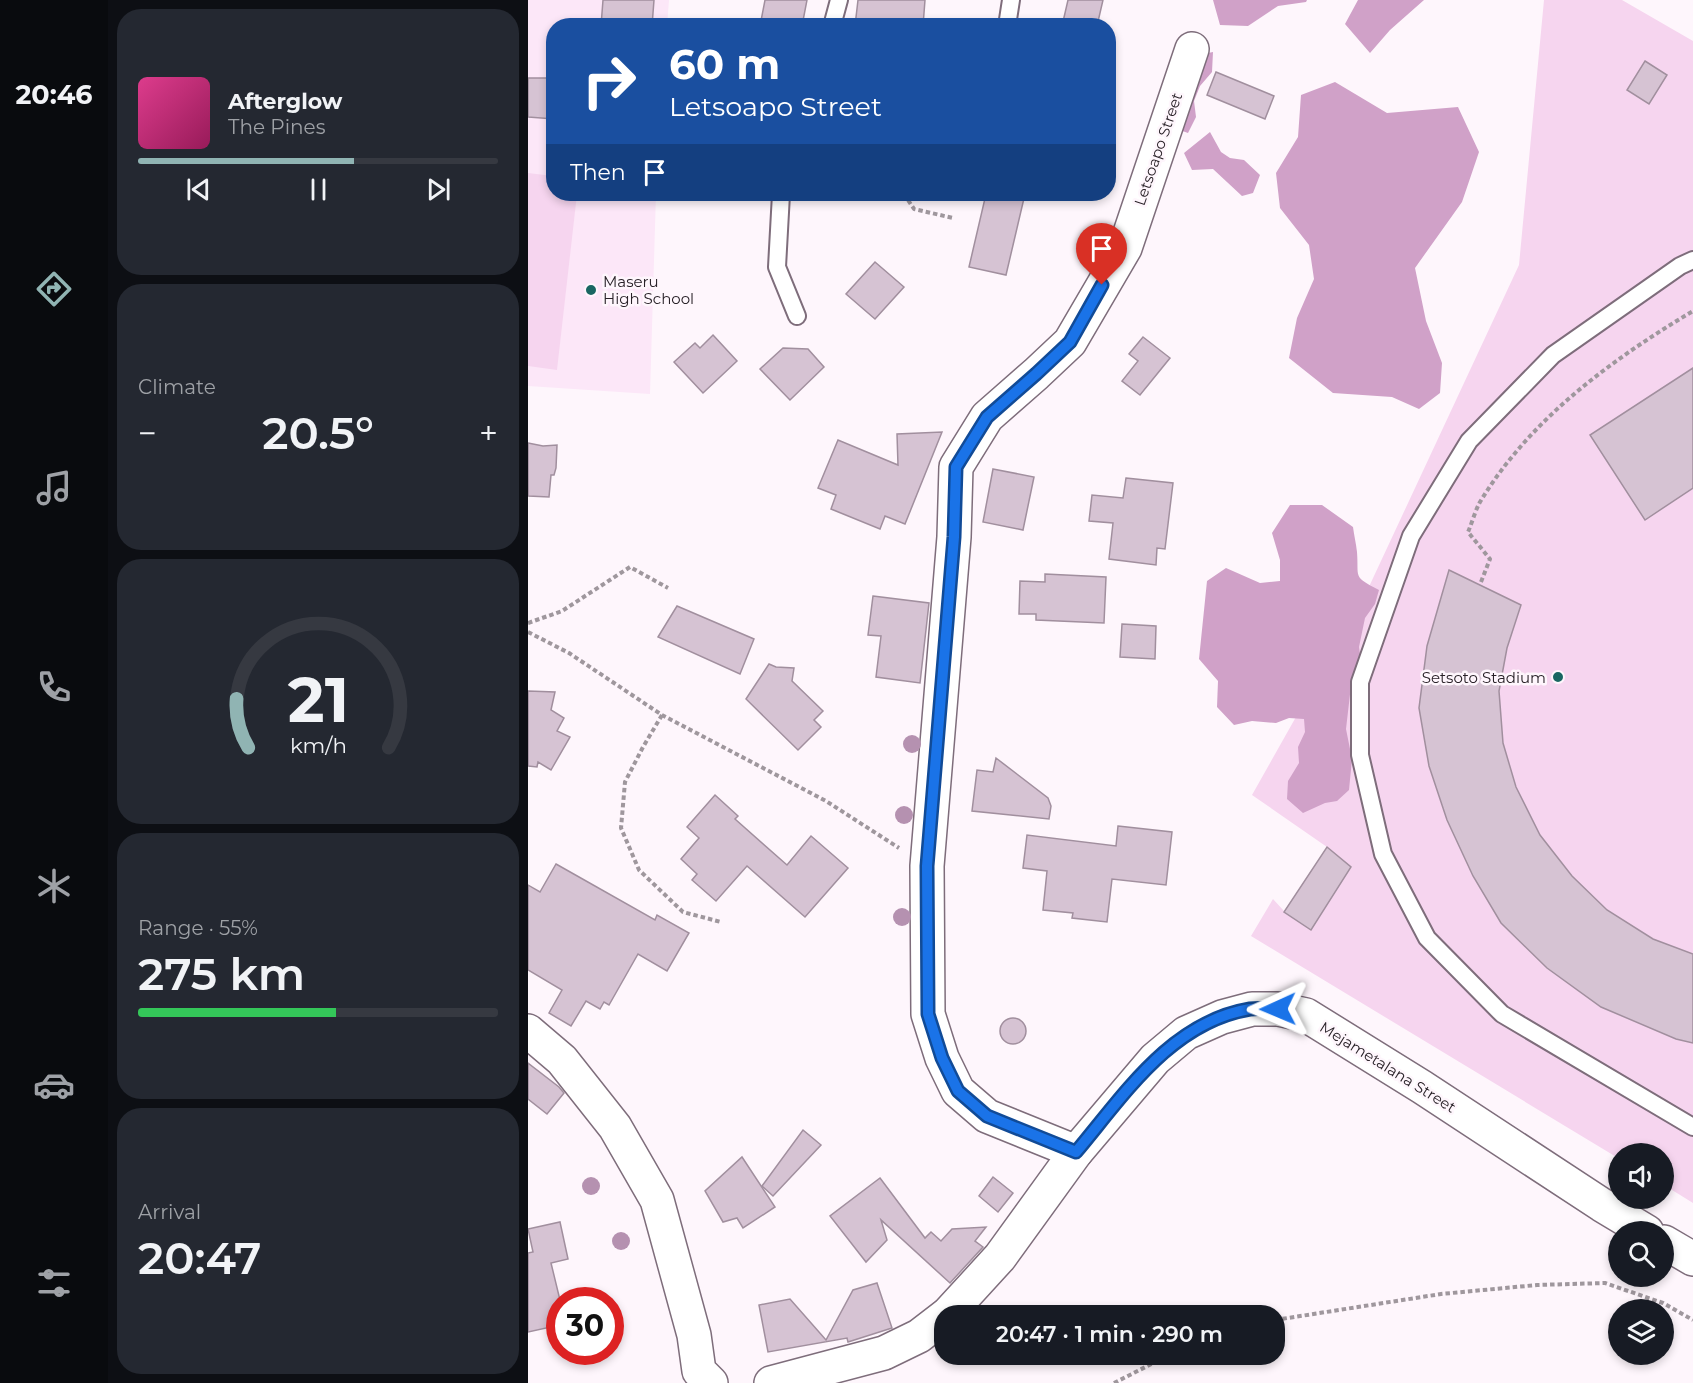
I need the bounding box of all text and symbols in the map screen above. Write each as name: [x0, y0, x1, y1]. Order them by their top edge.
text: 60 m: [669, 38, 780, 90]
icon: right: [570, 42, 648, 120]
text: 20:46: [15, 78, 93, 111]
text: Afterglow: [228, 88, 342, 115]
text: Letsoapo Street: [669, 90, 882, 123]
street label: Letsoapo Street: [1130, 90, 1186, 208]
text: The Pines: [228, 115, 325, 139]
icon: arrive: [638, 156, 671, 189]
text: Then: [570, 159, 626, 186]
icon: previous: [182, 173, 215, 206]
icon: pause: [302, 173, 335, 206]
icon: next: [422, 173, 455, 206]
pin: [1076, 223, 1127, 285]
icon: arrive: [1085, 232, 1118, 265]
icon: directions: [33, 268, 75, 310]
place label: Maseru High School: [603, 272, 694, 308]
marker: Maseru High School: [584, 283, 598, 297]
text: Climate: [138, 375, 216, 399]
text: 20.5°: [262, 405, 374, 460]
text: −: [138, 413, 157, 453]
text: +: [479, 413, 498, 453]
icon: music: [33, 467, 75, 509]
text: 21: [287, 663, 349, 739]
icon: phone: [33, 666, 75, 708]
place label: Setsoto Stadium: [1422, 668, 1546, 687]
marker: Setsoto Stadium: [1551, 670, 1565, 684]
text: km/h: [289, 733, 347, 759]
icon: climate: [33, 865, 75, 907]
text: Range · 55%: [138, 916, 258, 940]
text: 275 km: [138, 946, 305, 1001]
position arrow: [1246, 977, 1310, 1041]
street label: Mejametalana Street: [1316, 1017, 1460, 1117]
icon: car: [33, 1064, 75, 1106]
map controls: [1608, 1143, 1674, 1365]
button: sound: [1608, 1143, 1674, 1209]
text: Arrival: [138, 1200, 201, 1224]
button: search: [1608, 1221, 1674, 1287]
text: 20:47: [138, 1230, 261, 1285]
icon: filters: [33, 1262, 75, 1304]
speed limit sign: 30: [546, 1287, 624, 1365]
button: layers: [1608, 1299, 1674, 1365]
text: 20:47 · 1 min · 290 m: [996, 1321, 1223, 1348]

